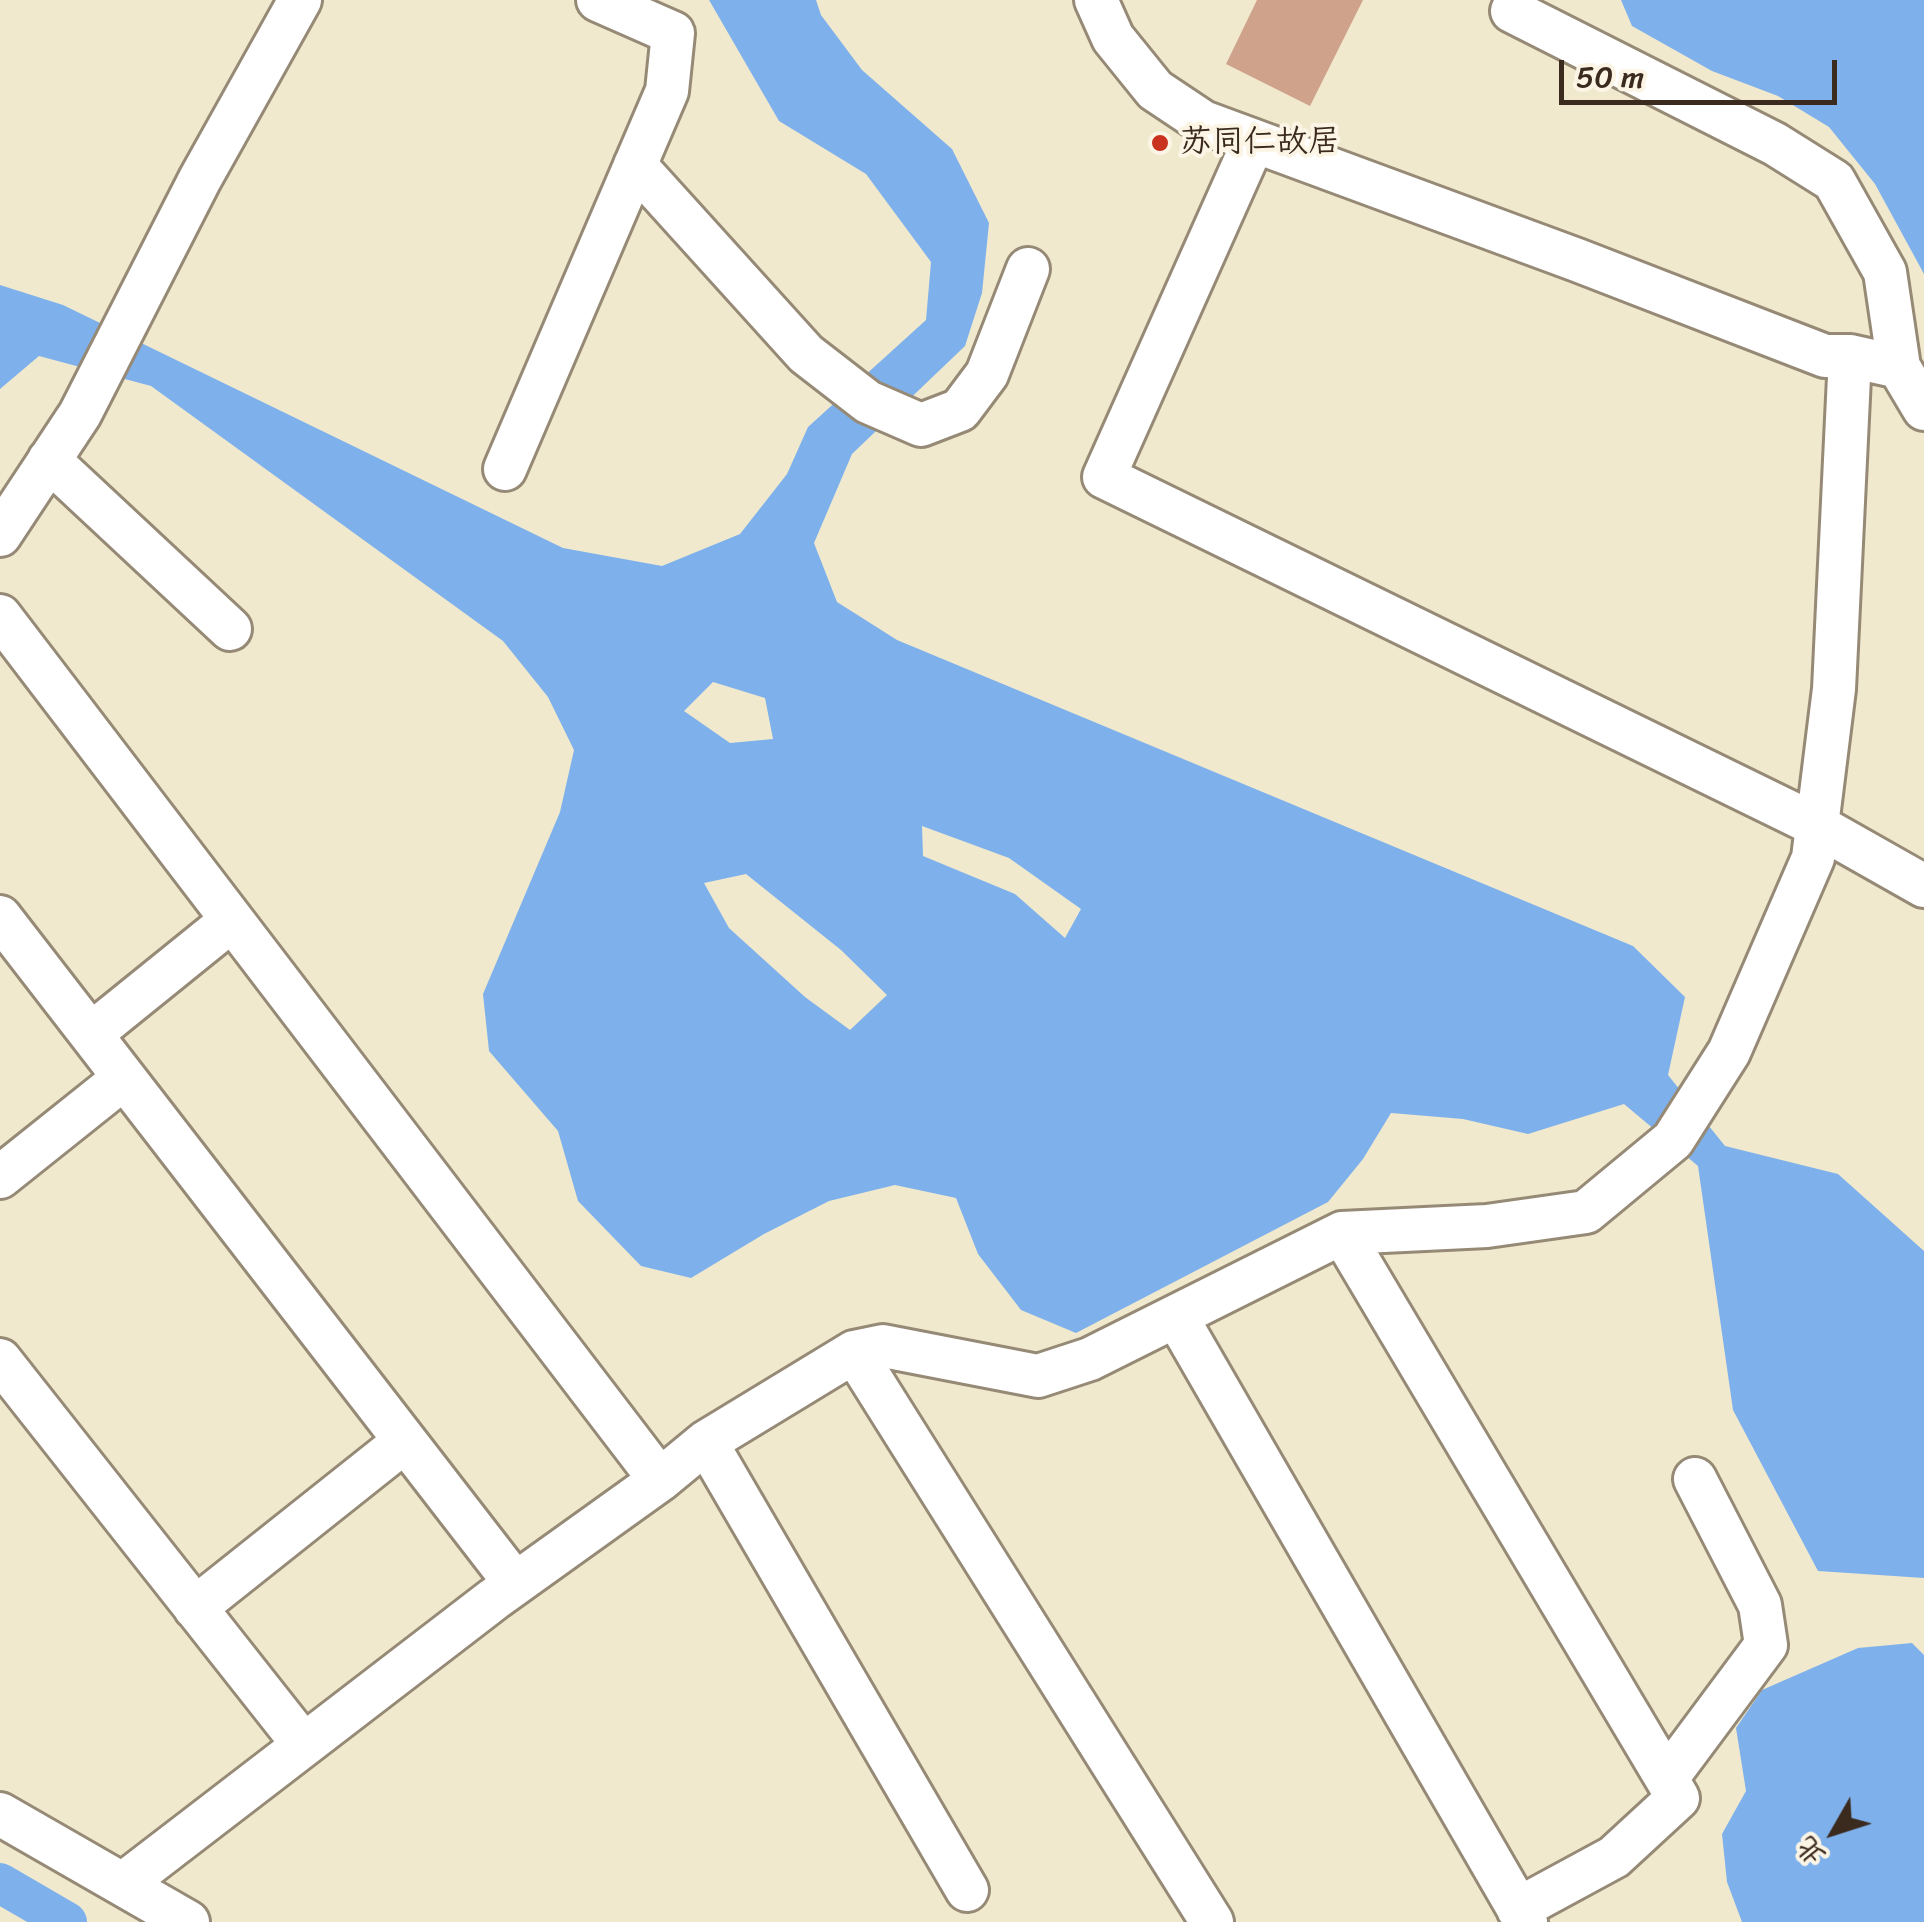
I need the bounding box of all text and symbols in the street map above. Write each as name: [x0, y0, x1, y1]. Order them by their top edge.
scale bar: [1564, 40, 1842, 102]
text: 50 m: [1576, 50, 1644, 104]
place label: 苏同仁故居: [1180, 124, 1340, 162]
marker: 苏同仁故居: [1149, 132, 1171, 154]
north arrow: [1784, 1782, 1884, 1882]
text: 北: [1782, 1825, 1838, 1878]

